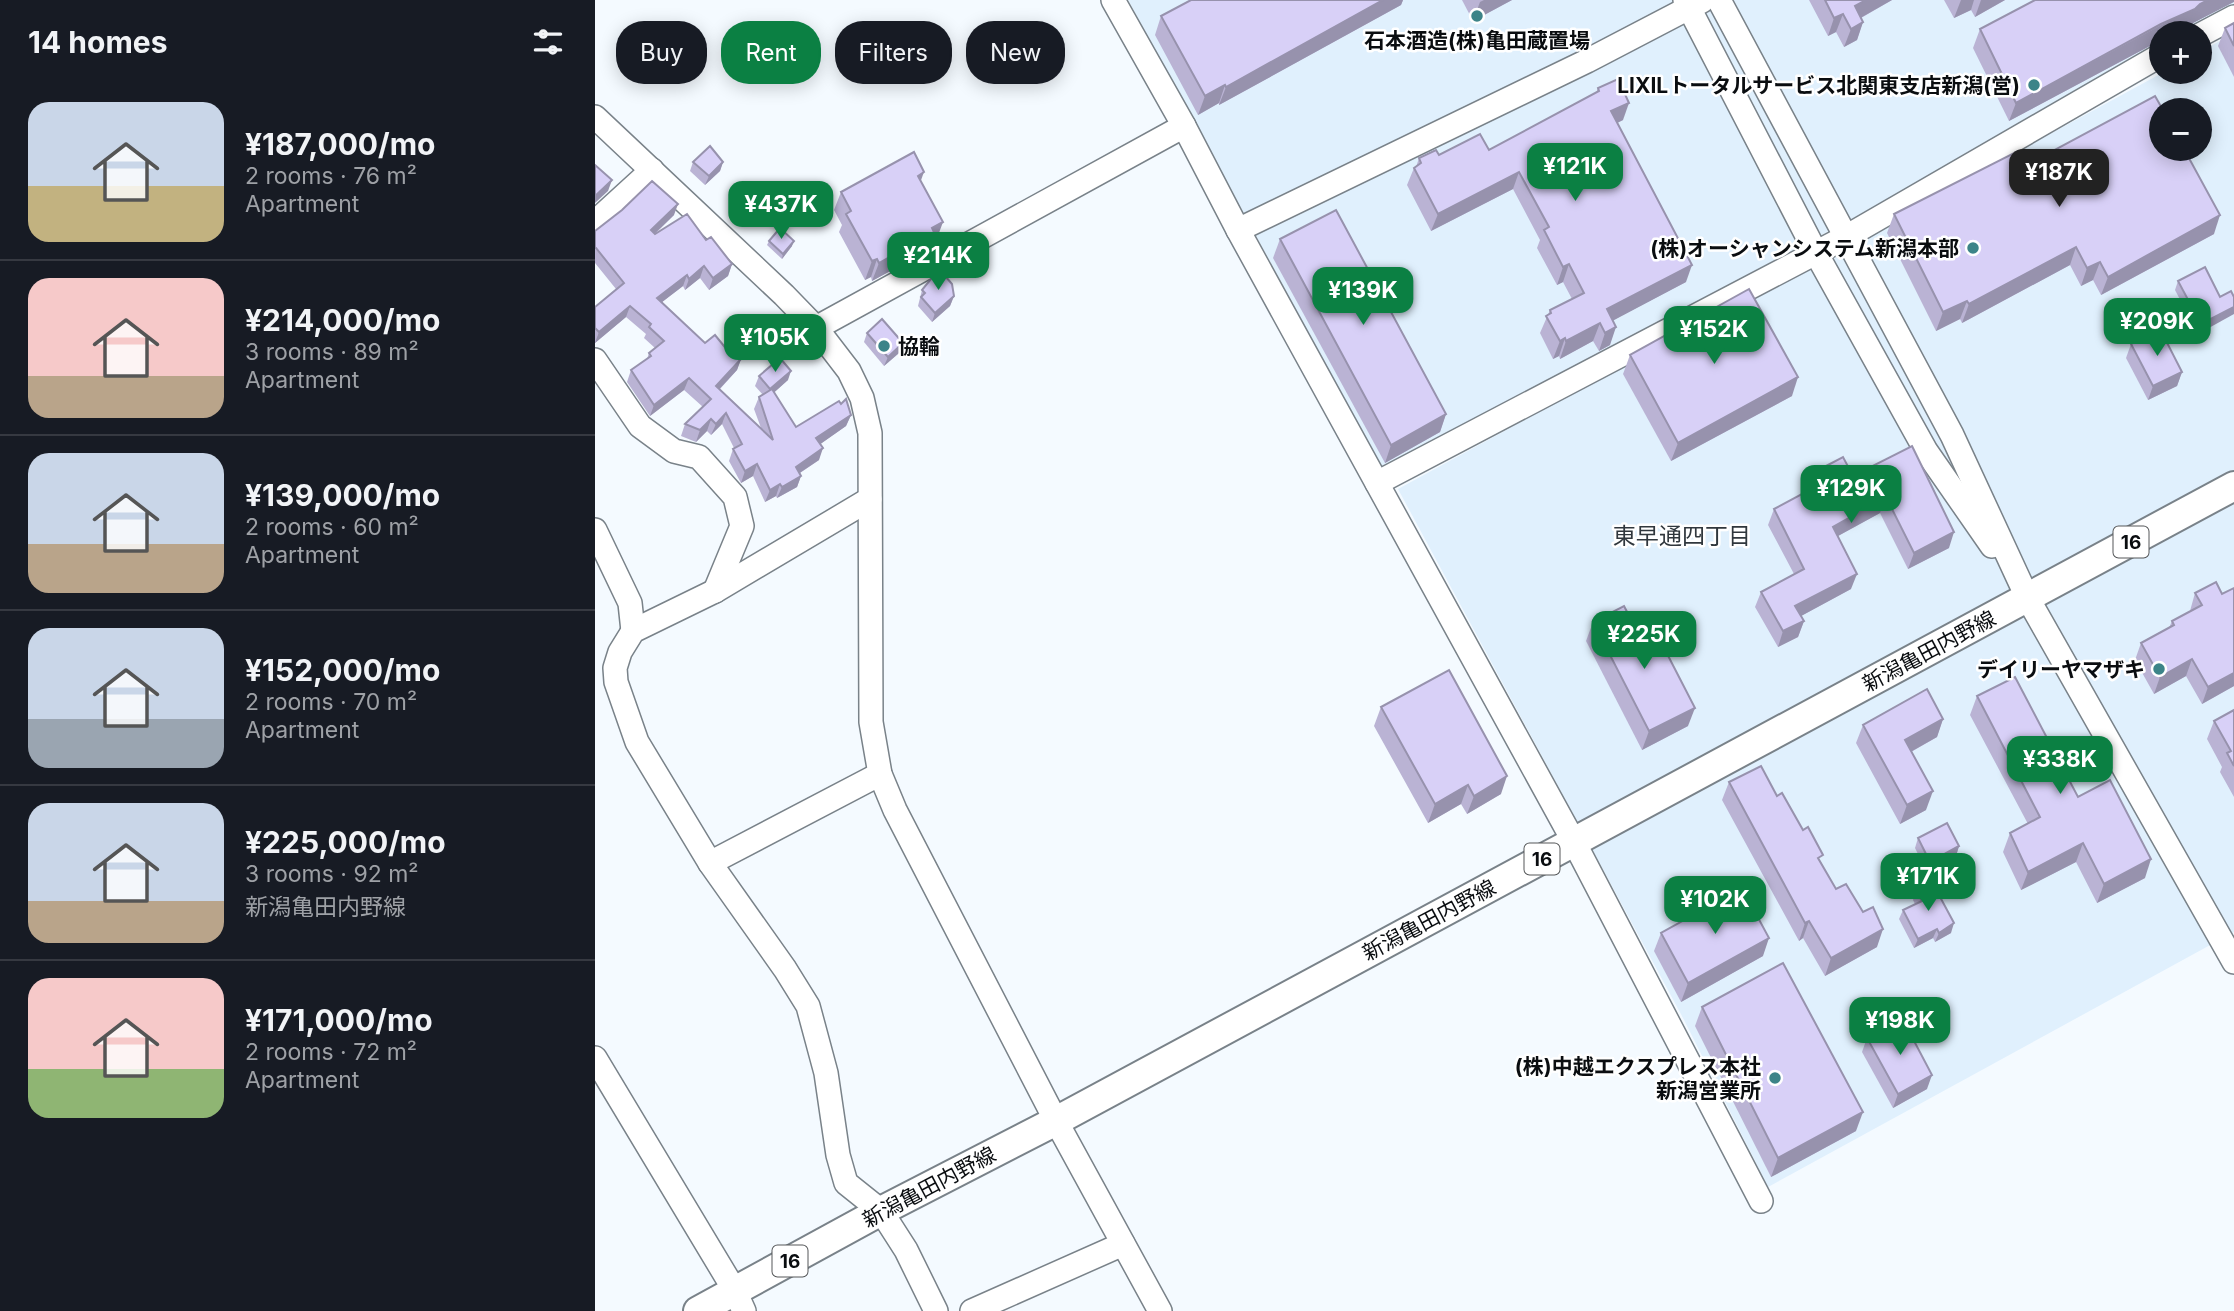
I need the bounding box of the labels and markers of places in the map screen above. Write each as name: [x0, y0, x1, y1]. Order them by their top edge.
marker: 石本酒造(株)亀田蔵置場: [1469, 8, 1485, 24]
place label: 石本酒造(株)亀田蔵置場: [1364, 28, 1590, 53]
place label: LIXILトータルサービス北関東支店新潟(営): [1617, 73, 2020, 98]
marker: LIXILトータルサービス北関東支店新潟(営): [2026, 77, 2042, 93]
pin: ¥121K: [1526, 144, 1624, 203]
pin: ¥187K: [2010, 150, 2108, 209]
pin: ¥437K: [732, 182, 830, 241]
pin: ¥214K: [889, 232, 987, 292]
place label: (株)オーシャンシステム新潟本部: [1650, 236, 1959, 261]
marker: (株)オーシャンシステム新潟本部: [1965, 240, 1981, 256]
pin: ¥139K: [1314, 268, 1412, 327]
pin: ¥209K: [2108, 298, 2206, 358]
pin: ¥152K: [1665, 306, 1763, 366]
pin: ¥105K: [726, 314, 824, 374]
place label: 協輪: [898, 334, 940, 359]
marker: 協輪: [876, 338, 892, 354]
pin: ¥129K: [1802, 466, 1900, 525]
pin: ¥225K: [1595, 612, 1693, 671]
place label: デイリーヤマザキ: [1977, 657, 2145, 682]
marker: デイリーヤマザキ: [2151, 661, 2167, 677]
pin: ¥338K: [2011, 736, 2109, 796]
pin: ¥171K: [1879, 853, 1977, 913]
pin: ¥102K: [1666, 876, 1764, 936]
pin: ¥198K: [1851, 998, 1949, 1057]
place label: (株)中越エクスプレス本社 新潟営業所: [1515, 1054, 1761, 1103]
marker: (株)中越エクスプレス本社 新潟営業所: [1767, 1070, 1783, 1086]

